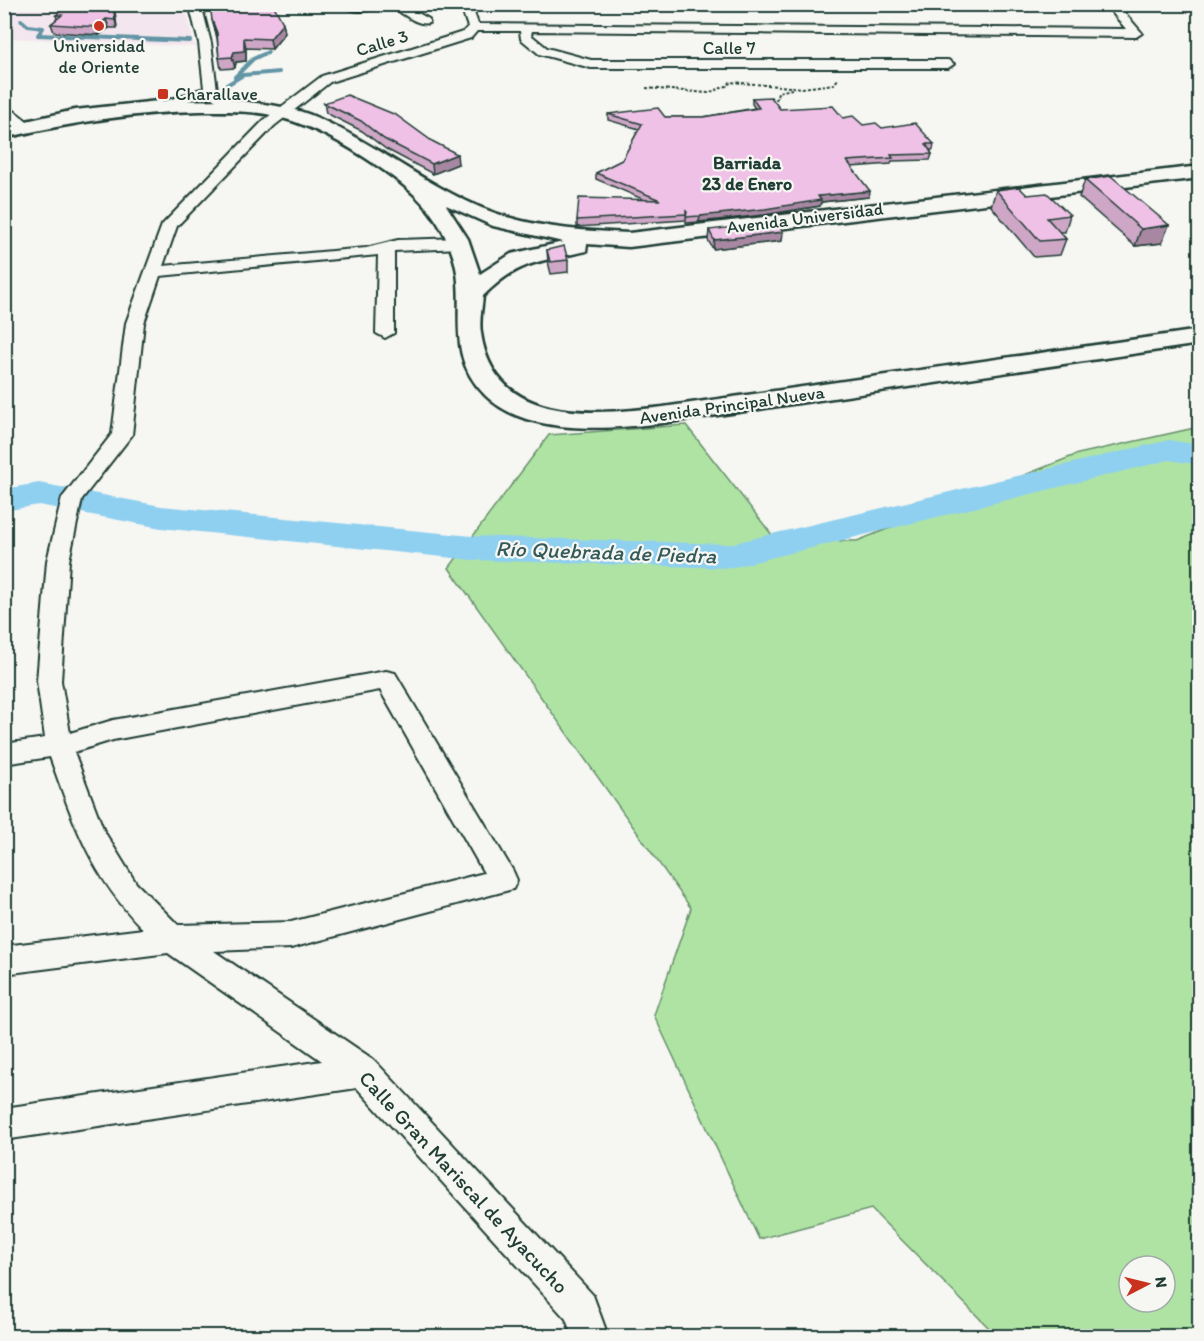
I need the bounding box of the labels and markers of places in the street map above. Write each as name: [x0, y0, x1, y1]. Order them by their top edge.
marker: Universidad de Oriente: [92, 19, 106, 33]
place label: Universidad de Oriente: [53, 35, 145, 78]
place label: Charallave: [175, 83, 258, 105]
marker: Charallave: [156, 87, 170, 101]

